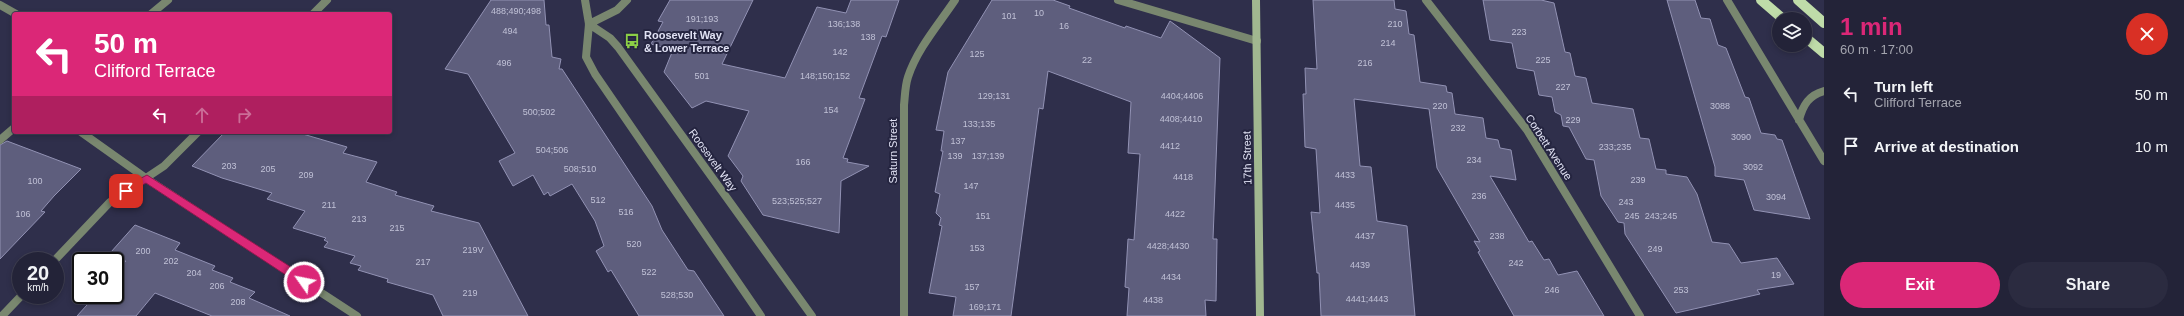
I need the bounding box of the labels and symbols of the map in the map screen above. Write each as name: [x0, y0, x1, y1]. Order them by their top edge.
house number: 488;490;498: [491, 6, 541, 16]
house number: 10: [1034, 8, 1044, 18]
house number: 101: [1001, 11, 1017, 21]
house number: 191;193: [686, 14, 718, 24]
house number: 136;138: [828, 19, 860, 29]
house number: 210: [1387, 19, 1403, 29]
house number: 16: [1059, 21, 1069, 31]
house number: 494: [502, 26, 518, 36]
house number: 223: [1511, 27, 1527, 37]
place label: Roosevelt Way & Lower Terrace: [644, 29, 729, 54]
bus stop icon: Roosevelt Way & Lower Terrace: [623, 32, 641, 50]
house number: 138: [860, 32, 876, 42]
house number: 214: [1380, 38, 1396, 48]
house number: 142: [832, 47, 848, 57]
house number: 125: [969, 49, 985, 59]
house number: 22: [1082, 55, 1092, 65]
house number: 225: [1535, 55, 1551, 65]
house number: 496: [496, 58, 512, 68]
house number: 216: [1357, 58, 1373, 68]
house number: 501: [694, 71, 710, 81]
house number: 148;150;152: [800, 71, 850, 81]
house number: 227: [1555, 82, 1571, 92]
house number: 129;131: [978, 91, 1010, 101]
house number: 4404;4406: [1161, 91, 1203, 101]
house number: 220: [1432, 101, 1448, 111]
house number: 3088: [1710, 101, 1730, 111]
house number: 154: [823, 105, 839, 115]
house number: 500;502: [523, 107, 555, 117]
street label: Corbett Avenue: [1523, 112, 1575, 182]
house number: 4408;4410: [1160, 114, 1202, 124]
house number: 229: [1565, 115, 1581, 125]
street label: Saturn Street: [887, 119, 899, 183]
house number: 133;135: [963, 119, 995, 129]
house number: 232: [1450, 123, 1466, 133]
street label: Roosevelt Way: [687, 127, 740, 194]
street label: 17th Street: [1241, 131, 1253, 185]
house number: 3090: [1731, 132, 1751, 142]
house number: 137: [950, 136, 966, 146]
house number: 4412: [1160, 141, 1180, 151]
house number: 233;235: [1599, 142, 1631, 152]
house number: 504;506: [536, 145, 568, 155]
house number: 139: [947, 151, 963, 161]
house number: 137;139: [972, 151, 1004, 161]
house number: 234: [1466, 155, 1482, 165]
house number: 166: [795, 157, 811, 167]
house number: 203: [221, 161, 237, 171]
house number: 3092: [1743, 162, 1763, 172]
house number: 205: [260, 164, 276, 174]
house number: 508;510: [564, 164, 596, 174]
house number: 209: [298, 170, 314, 180]
house number: 4433: [1335, 170, 1355, 180]
house number: 4418: [1173, 172, 1193, 182]
pin: [109, 174, 143, 208]
house number: 239: [1630, 175, 1646, 185]
house number: 100: [27, 176, 43, 186]
house number: 147: [963, 181, 979, 191]
house number: 236: [1471, 191, 1487, 201]
house number: 3094: [1766, 192, 1786, 202]
house number: 512: [590, 195, 606, 205]
house number: 523;525;527: [772, 196, 822, 206]
house number: 243: [1618, 197, 1634, 207]
house number: 211: [322, 200, 336, 210]
house number: 4435: [1335, 200, 1355, 210]
house number: 516: [618, 207, 634, 217]
house number: 106: [15, 209, 31, 219]
house number: 4422: [1165, 209, 1185, 219]
house number: 151: [975, 211, 991, 221]
house number: 245: [1624, 211, 1640, 221]
house number: 243;245: [1645, 211, 1677, 221]
house number: 213: [351, 214, 367, 224]
house number: 215: [389, 223, 405, 233]
house number: 4437: [1355, 231, 1375, 241]
house number: 238: [1489, 231, 1505, 241]
house number: 520: [626, 239, 642, 249]
house number: 4428;4430: [1147, 241, 1189, 251]
house number: 153: [969, 243, 985, 253]
house number: 249: [1647, 244, 1663, 254]
house number: 219V: [462, 245, 484, 255]
house number: 200: [135, 246, 151, 256]
speed limit sign: 30: [72, 252, 124, 304]
house number: 202: [163, 256, 179, 266]
house number: 217: [415, 257, 431, 267]
house number: 242: [1508, 258, 1524, 268]
house number: 4439: [1350, 260, 1370, 270]
position arrow: [283, 261, 325, 303]
house number: 522: [641, 267, 657, 277]
house number: 204: [186, 268, 202, 278]
house number: 19: [1771, 270, 1781, 280]
house number: 4434: [1161, 272, 1181, 282]
house number: 206: [209, 281, 225, 291]
house number: 157: [964, 282, 980, 292]
house number: 246: [1544, 285, 1560, 295]
house number: 253: [1673, 285, 1689, 295]
house number: 219: [462, 288, 478, 298]
house number: 528;530: [661, 290, 693, 300]
house number: 4441;4443: [1346, 294, 1388, 304]
house number: 4438: [1143, 295, 1163, 305]
house number: 208: [230, 297, 246, 307]
house number: 169;171: [969, 302, 1001, 312]

